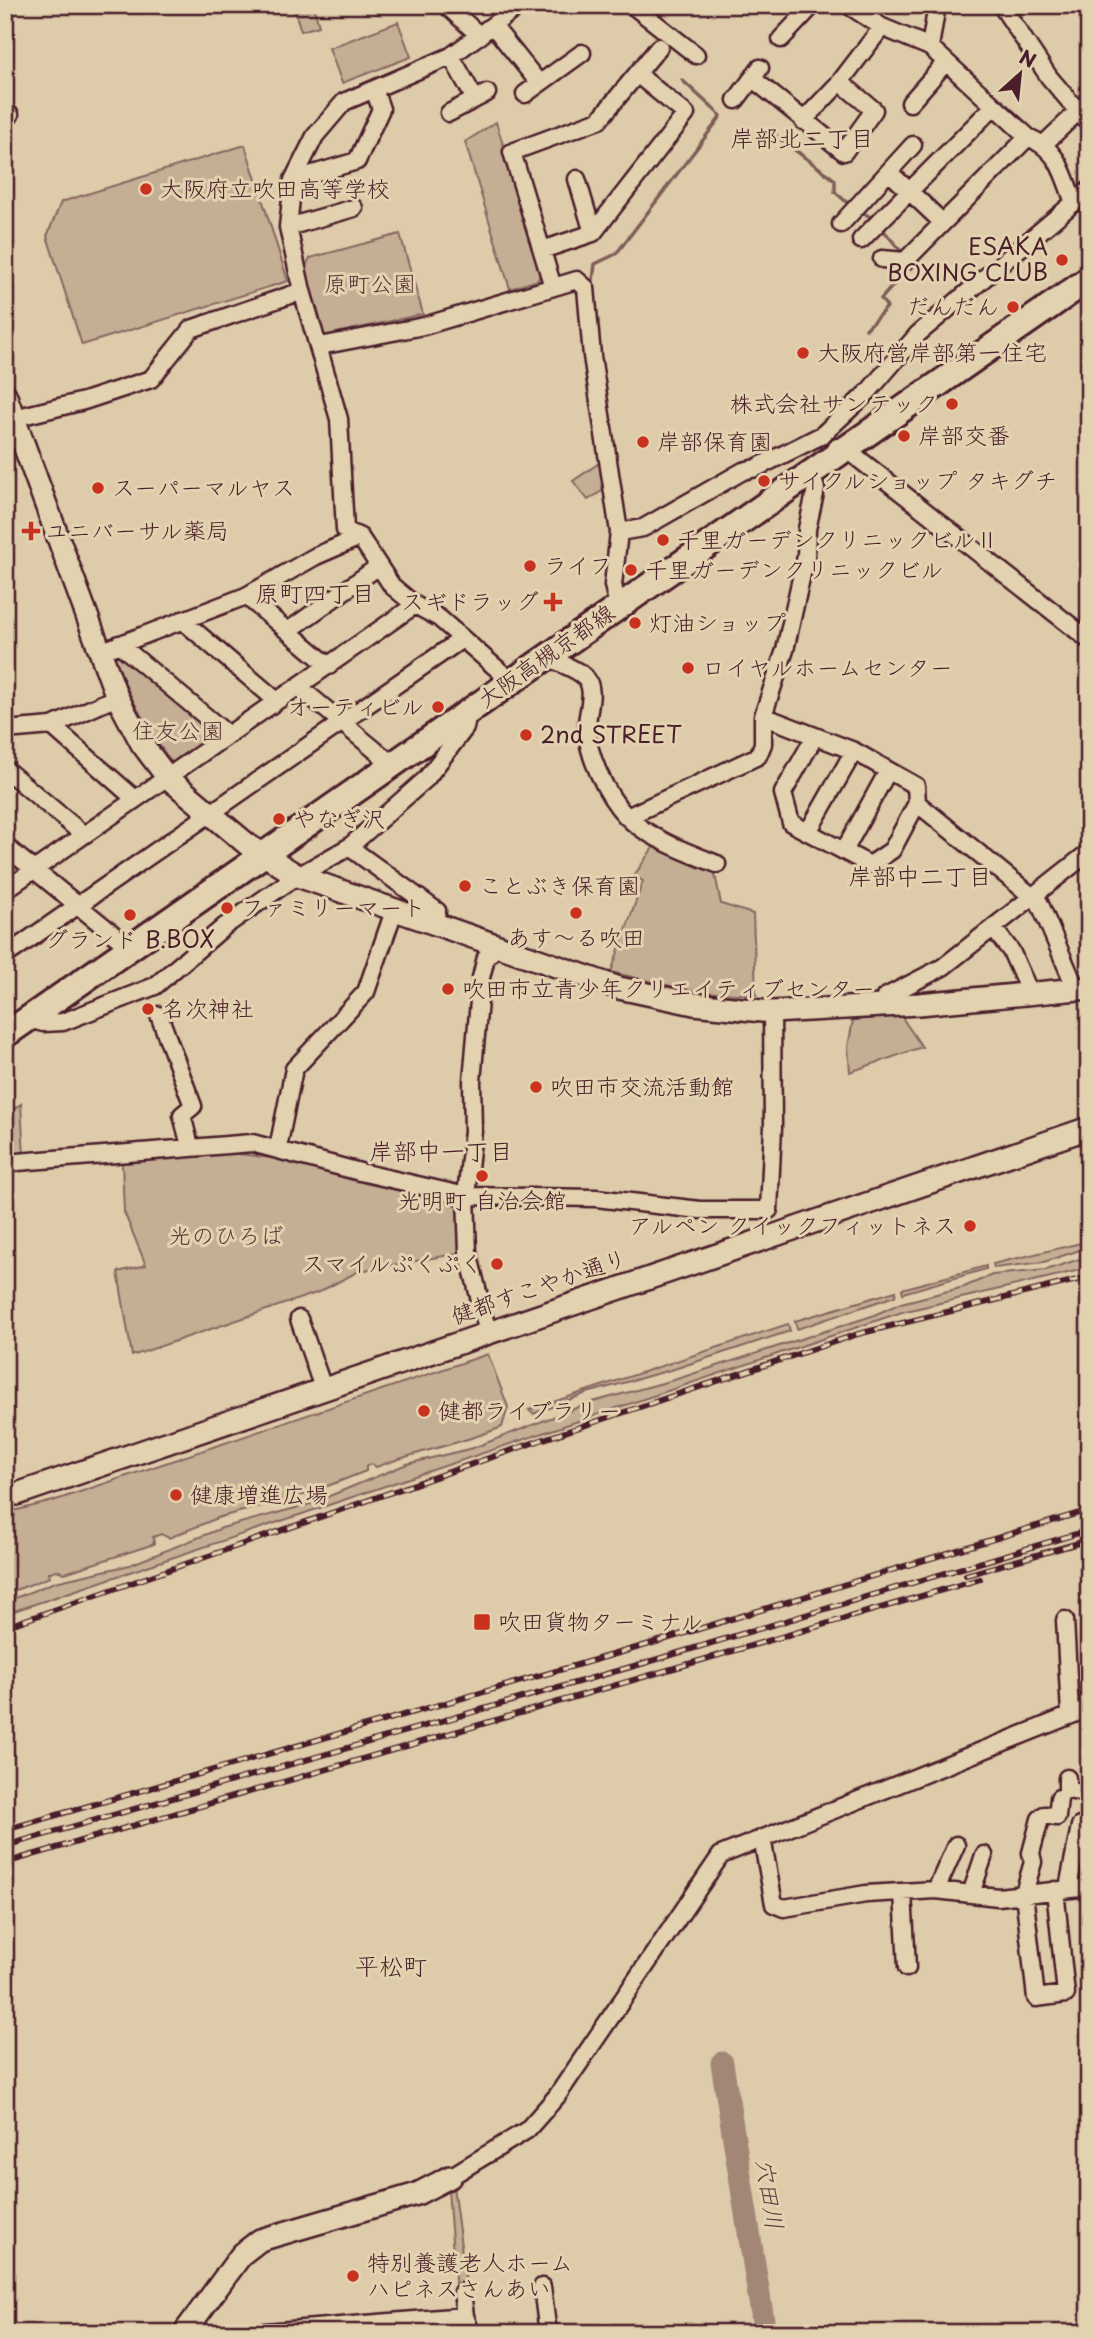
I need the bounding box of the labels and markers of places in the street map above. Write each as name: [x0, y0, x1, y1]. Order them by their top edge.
place label: 大阪府立吹田高等学校: [160, 170, 390, 205]
marker: 大阪府立吹田高等学校: [138, 181, 154, 197]
place label: ESAKA BOXING CLUB: [887, 228, 1048, 289]
marker: ESAKA BOXING CLUB: [1054, 252, 1070, 268]
place label: だんだん: [907, 288, 999, 323]
marker: だんだん: [1005, 299, 1021, 315]
place label: 大阪府営岸部第一住宅: [817, 334, 1047, 369]
marker: 大阪府営岸部第一住宅: [795, 345, 811, 361]
place label: 株式会社サンテック: [730, 385, 938, 420]
marker: 株式会社サンテック: [944, 396, 960, 412]
place label: 岸部交番: [918, 417, 1010, 452]
place label: 岸部保育園: [657, 423, 772, 458]
marker: 岸部交番: [896, 428, 912, 444]
marker: 岸部保育園: [635, 434, 651, 450]
place label: サイクルショップ タキグチ: [778, 462, 1057, 497]
place label: スーパーマルヤス: [112, 469, 295, 504]
marker: サイクルショップ タキグチ: [756, 473, 772, 489]
marker: スーパーマルヤス: [90, 480, 106, 496]
place label: ユニバーサル薬局: [45, 512, 229, 547]
place label: 千里ガーデンクリニックビルⅡ: [677, 521, 999, 556]
marker: ユニバーサル薬局: [23, 523, 39, 539]
marker: 千里ガーデンクリニックビルⅡ: [655, 532, 671, 548]
place label: ライフ: [544, 547, 612, 582]
place label: 千里ガーデンクリニックビル: [645, 551, 944, 586]
marker: ライフ: [522, 558, 538, 574]
marker: 千里ガーデンクリニックビル: [623, 562, 639, 578]
place label: スギドラッグ: [401, 583, 539, 618]
marker: スギドラッグ: [545, 594, 561, 610]
place label: 灯油ショップ: [649, 604, 786, 639]
marker: 灯油ショップ: [627, 615, 643, 631]
place label: ロイヤルホームセンター: [702, 649, 953, 684]
marker: ロイヤルホームセンター: [680, 660, 696, 676]
place label: オーティビル: [286, 688, 424, 723]
marker: オーティビル: [430, 699, 446, 715]
place label: 2nd STREET: [540, 716, 682, 751]
marker: 2nd STREET: [518, 727, 534, 743]
place label: やなぎ沢: [293, 800, 385, 835]
marker: やなぎ沢: [271, 811, 287, 827]
place label: ことぶき保育園: [479, 867, 640, 902]
marker: ことぶき保育園: [457, 878, 473, 894]
place label: ファミリーマート: [241, 889, 425, 924]
marker: ファミリーマート: [219, 900, 235, 916]
marker: あす～る吹田: [568, 905, 584, 921]
marker: グランド B.BOX: [122, 907, 138, 923]
place label: あす～る吹田: [507, 919, 645, 954]
place label: グランド B.BOX: [45, 921, 215, 956]
place label: 吹田市立青少年クリエイティブセンター: [462, 970, 875, 1005]
marker: 吹田市立青少年クリエイティブセンター: [440, 981, 456, 997]
place label: 名次神社: [162, 990, 254, 1025]
marker: 名次神社: [140, 1001, 156, 1017]
place label: 吹田市交流活動館: [550, 1068, 734, 1103]
marker: 吹田市交流活動館: [528, 1079, 544, 1095]
marker: 光明町 自治会館: [474, 1168, 490, 1184]
place label: 光明町 自治会館: [398, 1182, 566, 1217]
place label: アルペン クイックフィットネス: [629, 1207, 956, 1242]
marker: アルペン クイックフィットネス: [962, 1218, 978, 1234]
place label: スマイルぷくぷく: [302, 1245, 483, 1280]
marker: スマイルぷくぷく: [489, 1256, 505, 1272]
place label: 健都ライブラリー: [438, 1392, 621, 1427]
marker: 健都ライブラリー: [416, 1403, 432, 1419]
place label: 健康増進広場: [190, 1476, 328, 1511]
marker: 健康増進広場: [168, 1487, 184, 1503]
place label: 吹田貨物ターミナル: [498, 1603, 703, 1638]
marker: 吹田貨物ターミナル: [472, 1612, 492, 1632]
place label: 特別養護老人ホーム ハピネスさんあい: [367, 2244, 573, 2305]
marker: 特別養護老人ホーム ハピネスさんあい: [345, 2268, 361, 2284]

